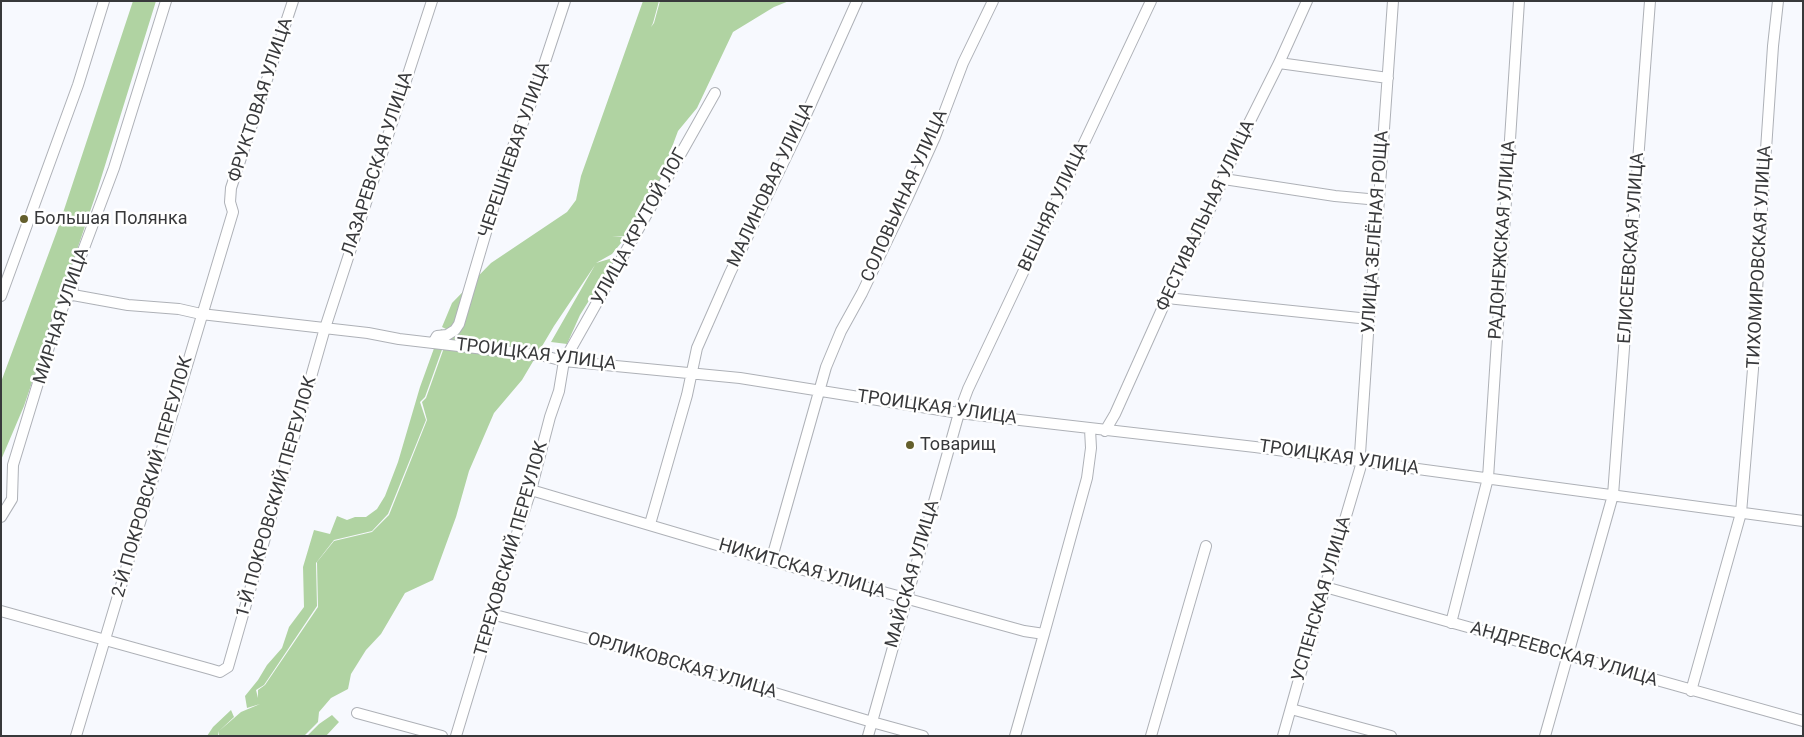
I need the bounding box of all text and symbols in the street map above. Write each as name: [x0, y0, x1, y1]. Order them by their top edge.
street label: ФРУКТОВАЯ УЛИЦА: [224, 15, 298, 185]
street label: ЧЕРЕШНЕВАЯ УЛИЦА: [475, 59, 555, 241]
street label: ЛАЗАРЕВСКАЯ УЛИЦА: [338, 69, 418, 259]
street label: МАЛИНОВАЯ УЛИЦА: [723, 99, 819, 271]
street label: СОЛОВЬИНАЯ УЛИЦА: [857, 106, 953, 286]
street label: ФЕСТИВАЛЬНАЯ УЛИЦА: [1152, 117, 1260, 315]
street label: УЛИЦА ЗЕЛЁНАЯ РОЩА: [1358, 130, 1394, 334]
street label: ВЕШНЯЯ УЛИЦА: [1015, 139, 1093, 275]
street label: РАДОНЕЖСКАЯ УЛИЦА: [1485, 140, 1521, 340]
street label: УЛИЦА КРУТОЙ ЛОГ: [588, 145, 692, 309]
street label: ТИХОМИРОВСКАЯ УЛИЦА: [1743, 145, 1777, 369]
street label: ЕЛИСЕЕВСКАЯ УЛИЦА: [1615, 152, 1649, 344]
place label: Большая Полянка: [34, 208, 188, 230]
marker: Большая Полянка: [18, 213, 30, 225]
street label: МИРНАЯ УЛИЦА: [30, 245, 94, 387]
street label: ТРОИЦКАЯ УЛИЦА: [455, 334, 617, 376]
street label: 2-Й ПОКРОВСКИЙ ПЕРЕУЛОК: [108, 354, 198, 600]
street label: 1-Й ПОКРОВСКИЙ ПЕРЕУЛОК: [232, 374, 322, 620]
street label: ТРОИЦКАЯ УЛИЦА: [856, 386, 1018, 430]
place label: Товарищ: [920, 434, 996, 456]
street label: ТРОИЦКАЯ УЛИЦА: [1258, 436, 1420, 480]
street label: ТЕРЕХОВСКИЙ ПЕРЕУЛОК: [471, 439, 553, 659]
marker: Товарищ: [904, 439, 916, 451]
street label: МАЙСКАЯ УЛИЦА: [882, 498, 944, 650]
street label: УСПЕНСКАЯ УЛИЦА: [1288, 514, 1356, 684]
street label: НИКИТСКАЯ УЛИЦА: [716, 535, 888, 603]
street label: АНДРЕЕВСКАЯ УЛИЦА: [1468, 618, 1660, 692]
street label: ОРЛИКОВСКАЯ УЛИЦА: [585, 629, 779, 703]

